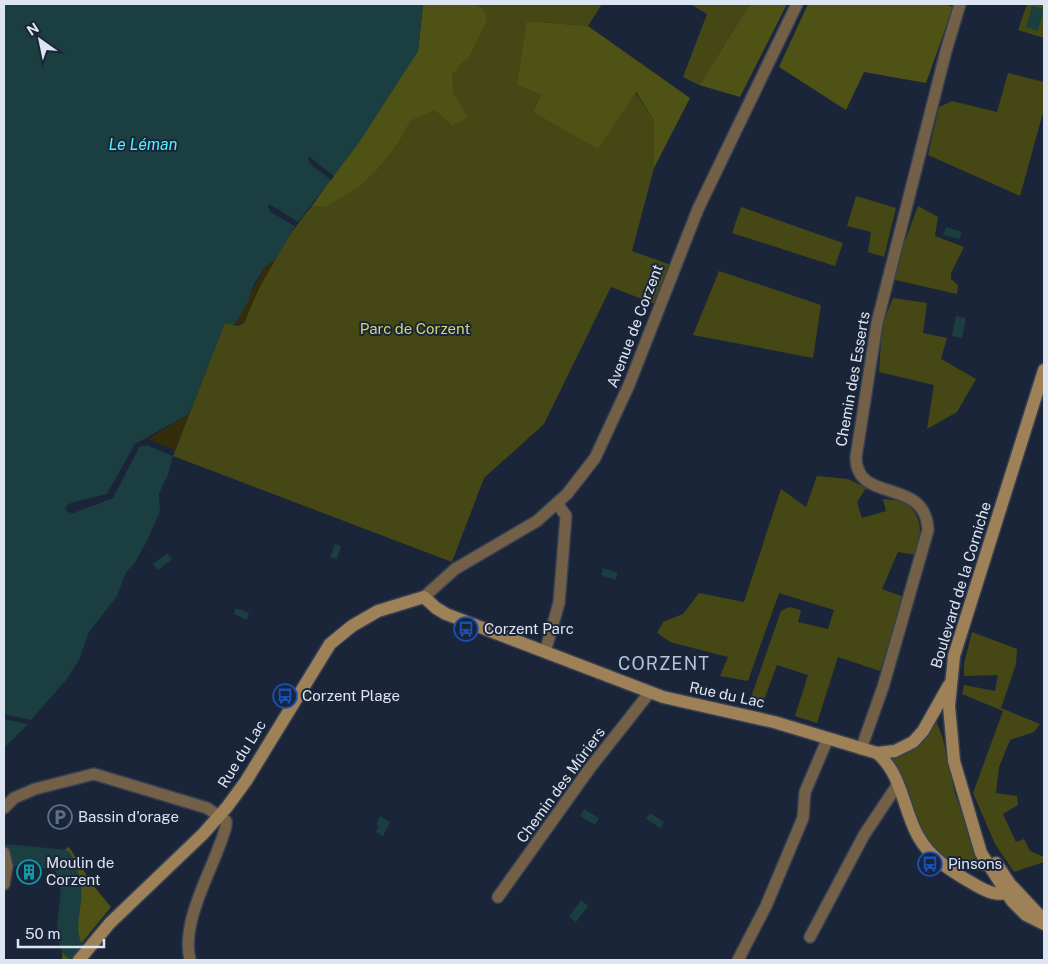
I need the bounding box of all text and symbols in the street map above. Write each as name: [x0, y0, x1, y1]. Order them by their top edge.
north arrow: [15, 15, 65, 65]
text: N: [24, 19, 42, 39]
water label: Le Léman: [108, 135, 178, 154]
street label: Avenue de Corzent: [603, 262, 666, 390]
street label: Chemin des Esserts: [832, 310, 873, 448]
park label: Parc de Corzent: [360, 320, 470, 337]
street label: Boulevard de la Corniche: [927, 499, 994, 670]
bus stop icon: Corzent Parc: [453, 616, 479, 642]
place label: Corzent Parc: [484, 620, 574, 637]
district label: CORZENT: [618, 653, 710, 674]
street label: Rue du Lac: [688, 678, 766, 711]
bus stop icon: Corzent Plage: [272, 683, 298, 709]
place label: Corzent Plage: [302, 687, 400, 704]
street label: Rue du Lac: [214, 717, 269, 791]
street label: Chemin des Mûriers: [513, 724, 608, 846]
parking icon: Bassin d'orage: [47, 804, 73, 830]
place label: Bassin d'orage: [78, 808, 179, 825]
bus stop icon: Pinsons: [917, 851, 943, 877]
place label: Moulin de Corzent: [46, 854, 114, 888]
place label: Pinsons: [948, 855, 1002, 872]
building icon: Moulin de Corzent: [16, 859, 42, 885]
scale bar: [18, 916, 104, 948]
text: 50 m: [25, 925, 60, 942]

